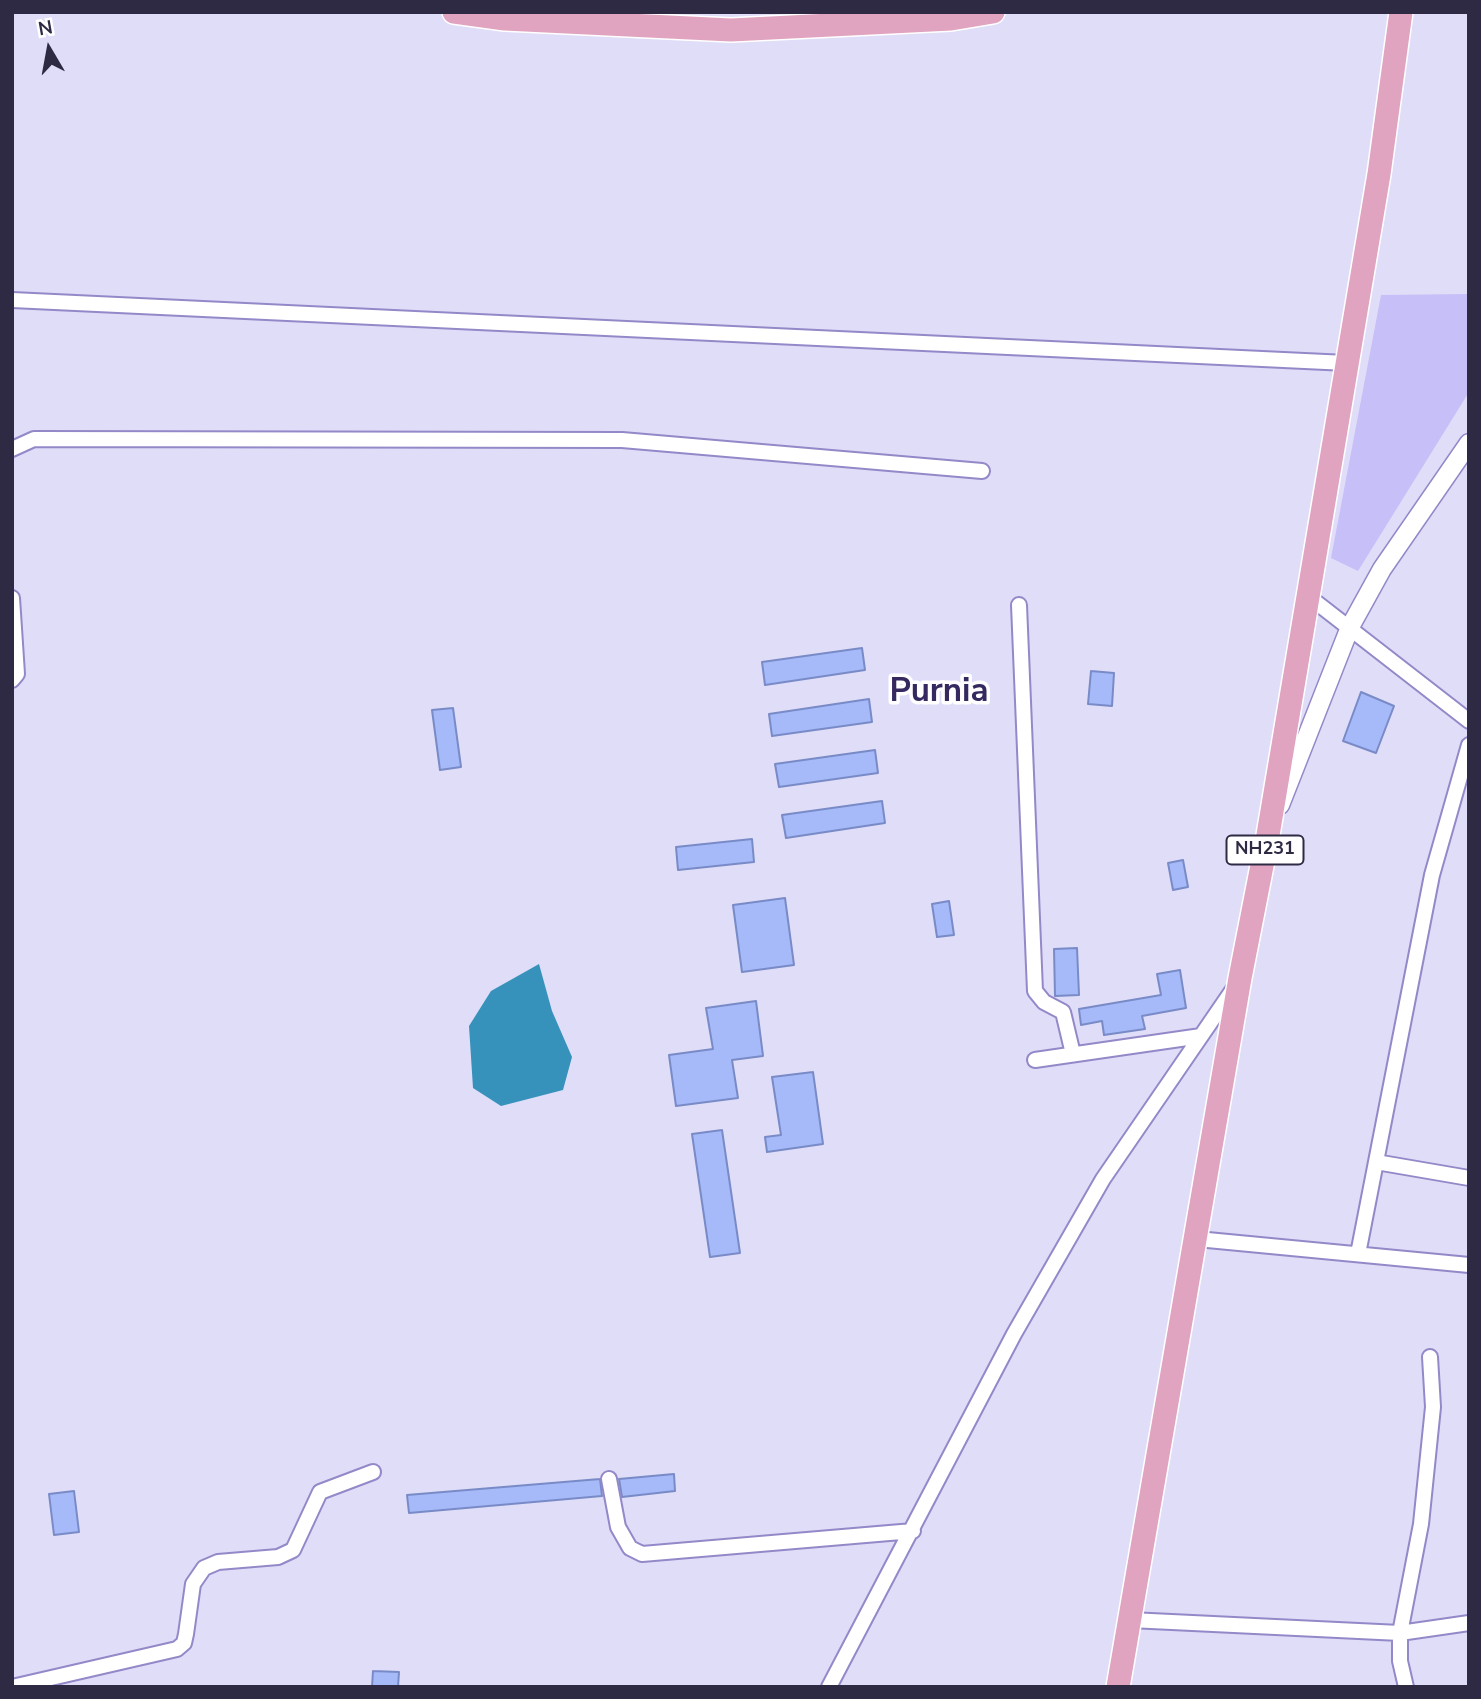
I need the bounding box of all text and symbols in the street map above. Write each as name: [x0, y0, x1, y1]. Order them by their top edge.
north arrow: [14, 14, 84, 84]
text: N: [36, 14, 55, 42]
district label: Purnia: [889, 673, 989, 713]
road number: NH231: [1226, 836, 1304, 864]

